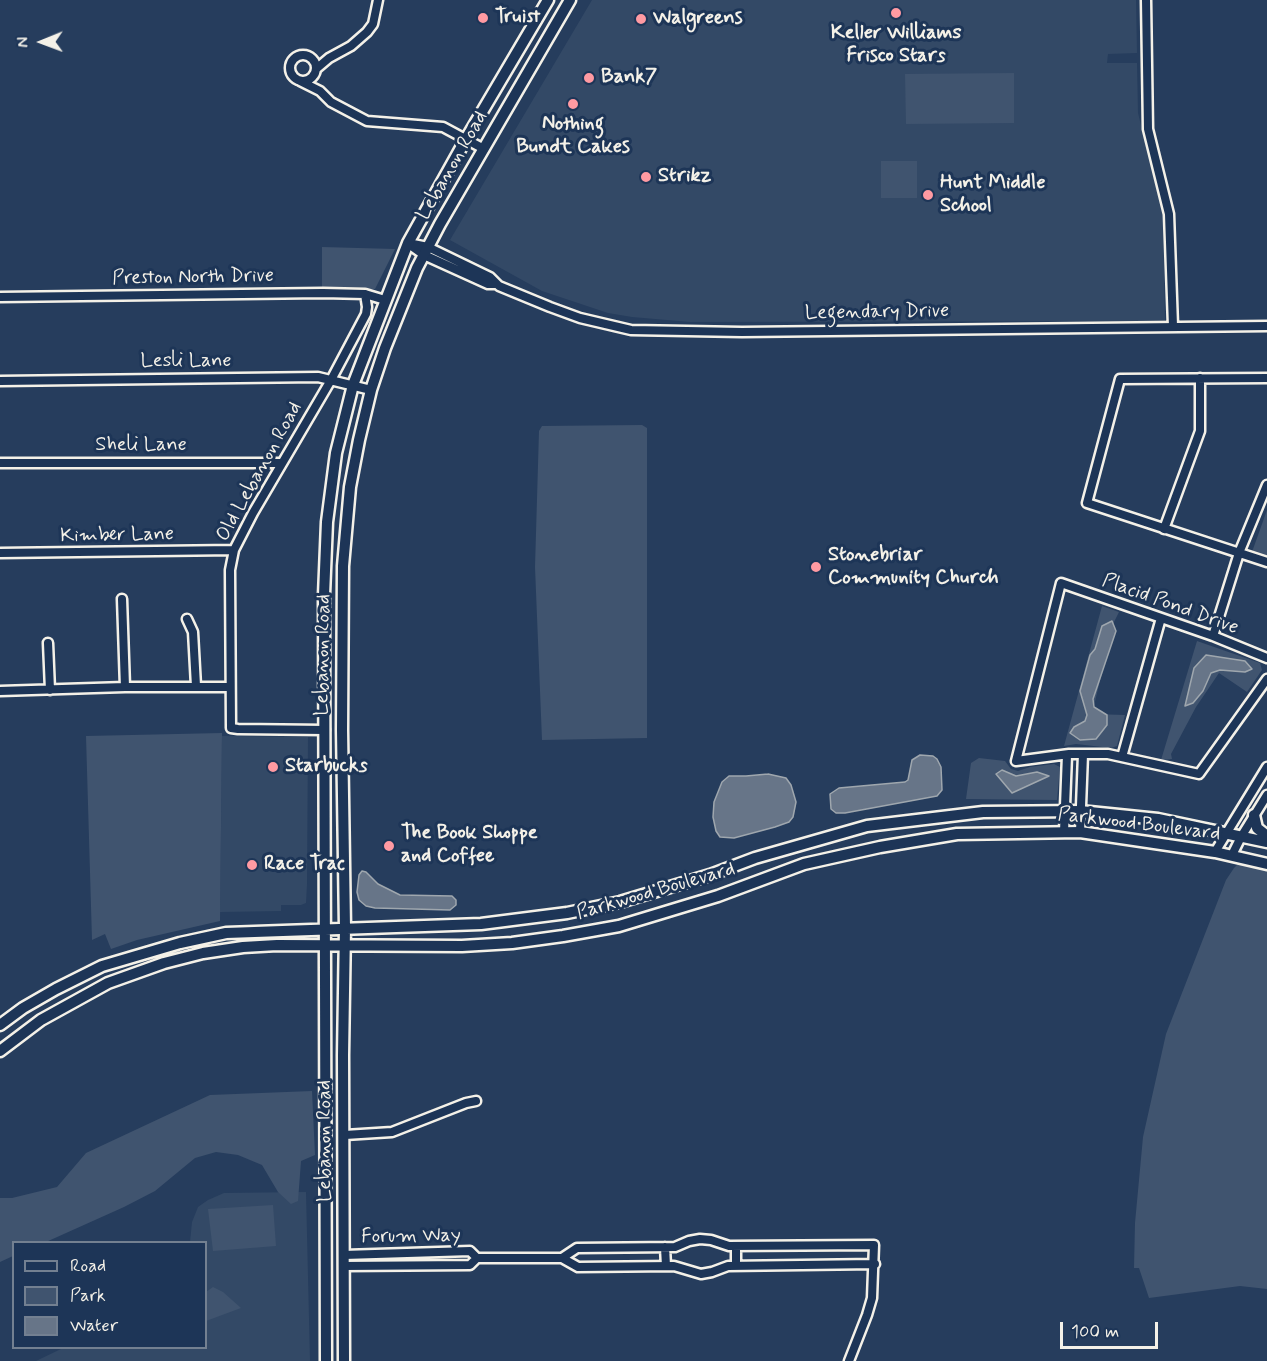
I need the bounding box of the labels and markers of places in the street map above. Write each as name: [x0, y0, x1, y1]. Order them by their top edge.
place label: Truist: [495, 6, 540, 30]
marker: Keller Williams Frisco Stars: [889, 6, 903, 20]
place label: Walgreens: [653, 7, 743, 31]
marker: Truist: [476, 11, 490, 25]
marker: Walgreens: [634, 12, 648, 26]
place label: Keller Williams Frisco Stars: [831, 22, 961, 69]
place label: Bank7: [601, 66, 657, 90]
marker: Bank7: [582, 71, 596, 85]
marker: Nothing Bundt Cakes: [566, 97, 580, 111]
place label: Nothing Bundt Cakes: [516, 113, 630, 160]
place label: Strikz: [658, 165, 711, 189]
marker: Strikz: [639, 170, 653, 184]
place label: Hunt Middle School: [940, 172, 1045, 219]
marker: Hunt Middle School: [921, 188, 935, 202]
place label: Stonebriar Community Church: [828, 544, 999, 591]
marker: Stonebriar Community Church: [809, 560, 823, 574]
place label: Starbucks: [285, 755, 367, 779]
marker: Starbucks: [266, 760, 280, 774]
place label: The Book Shoppe and Coffee: [401, 822, 537, 869]
marker: The Book Shoppe and Coffee: [382, 839, 396, 853]
place label: Race Trac: [264, 853, 345, 877]
marker: Race Trac: [245, 858, 259, 872]

